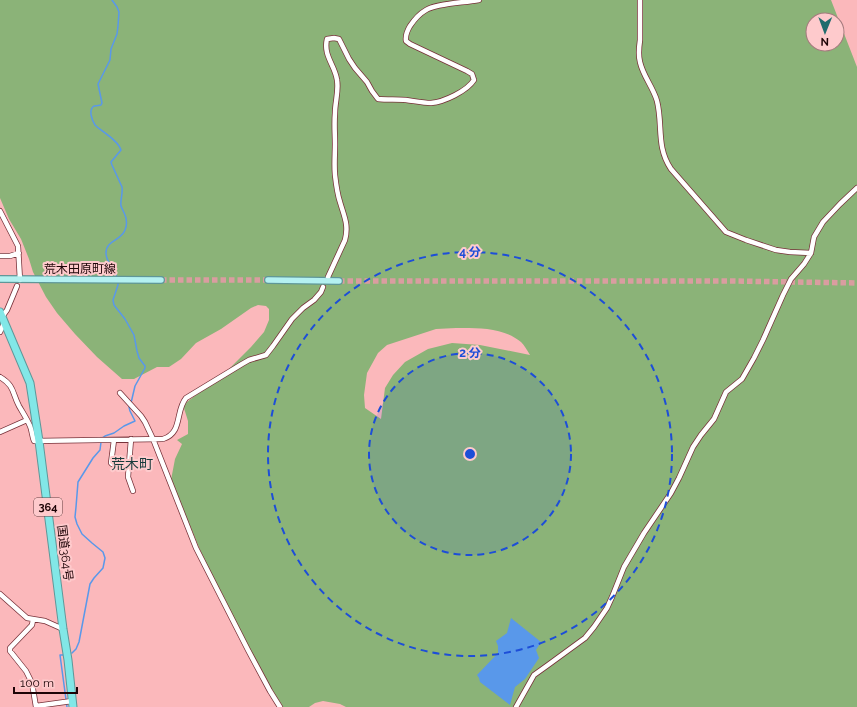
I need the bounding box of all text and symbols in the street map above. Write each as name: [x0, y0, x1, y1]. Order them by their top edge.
north arrow: [805, 12, 845, 52]
text: N: [821, 35, 829, 48]
text: 4 分: [459, 245, 481, 259]
street label: 荒木田原町線: [44, 262, 116, 276]
text: 2 分: [459, 346, 481, 360]
centre of rings: [463, 447, 477, 461]
district label: 荒木町: [111, 456, 153, 472]
road number: 364: [34, 498, 62, 516]
street label: 国道364号: [55, 524, 75, 582]
scale bar: [14, 669, 77, 695]
text: 100 m: [20, 676, 54, 690]

